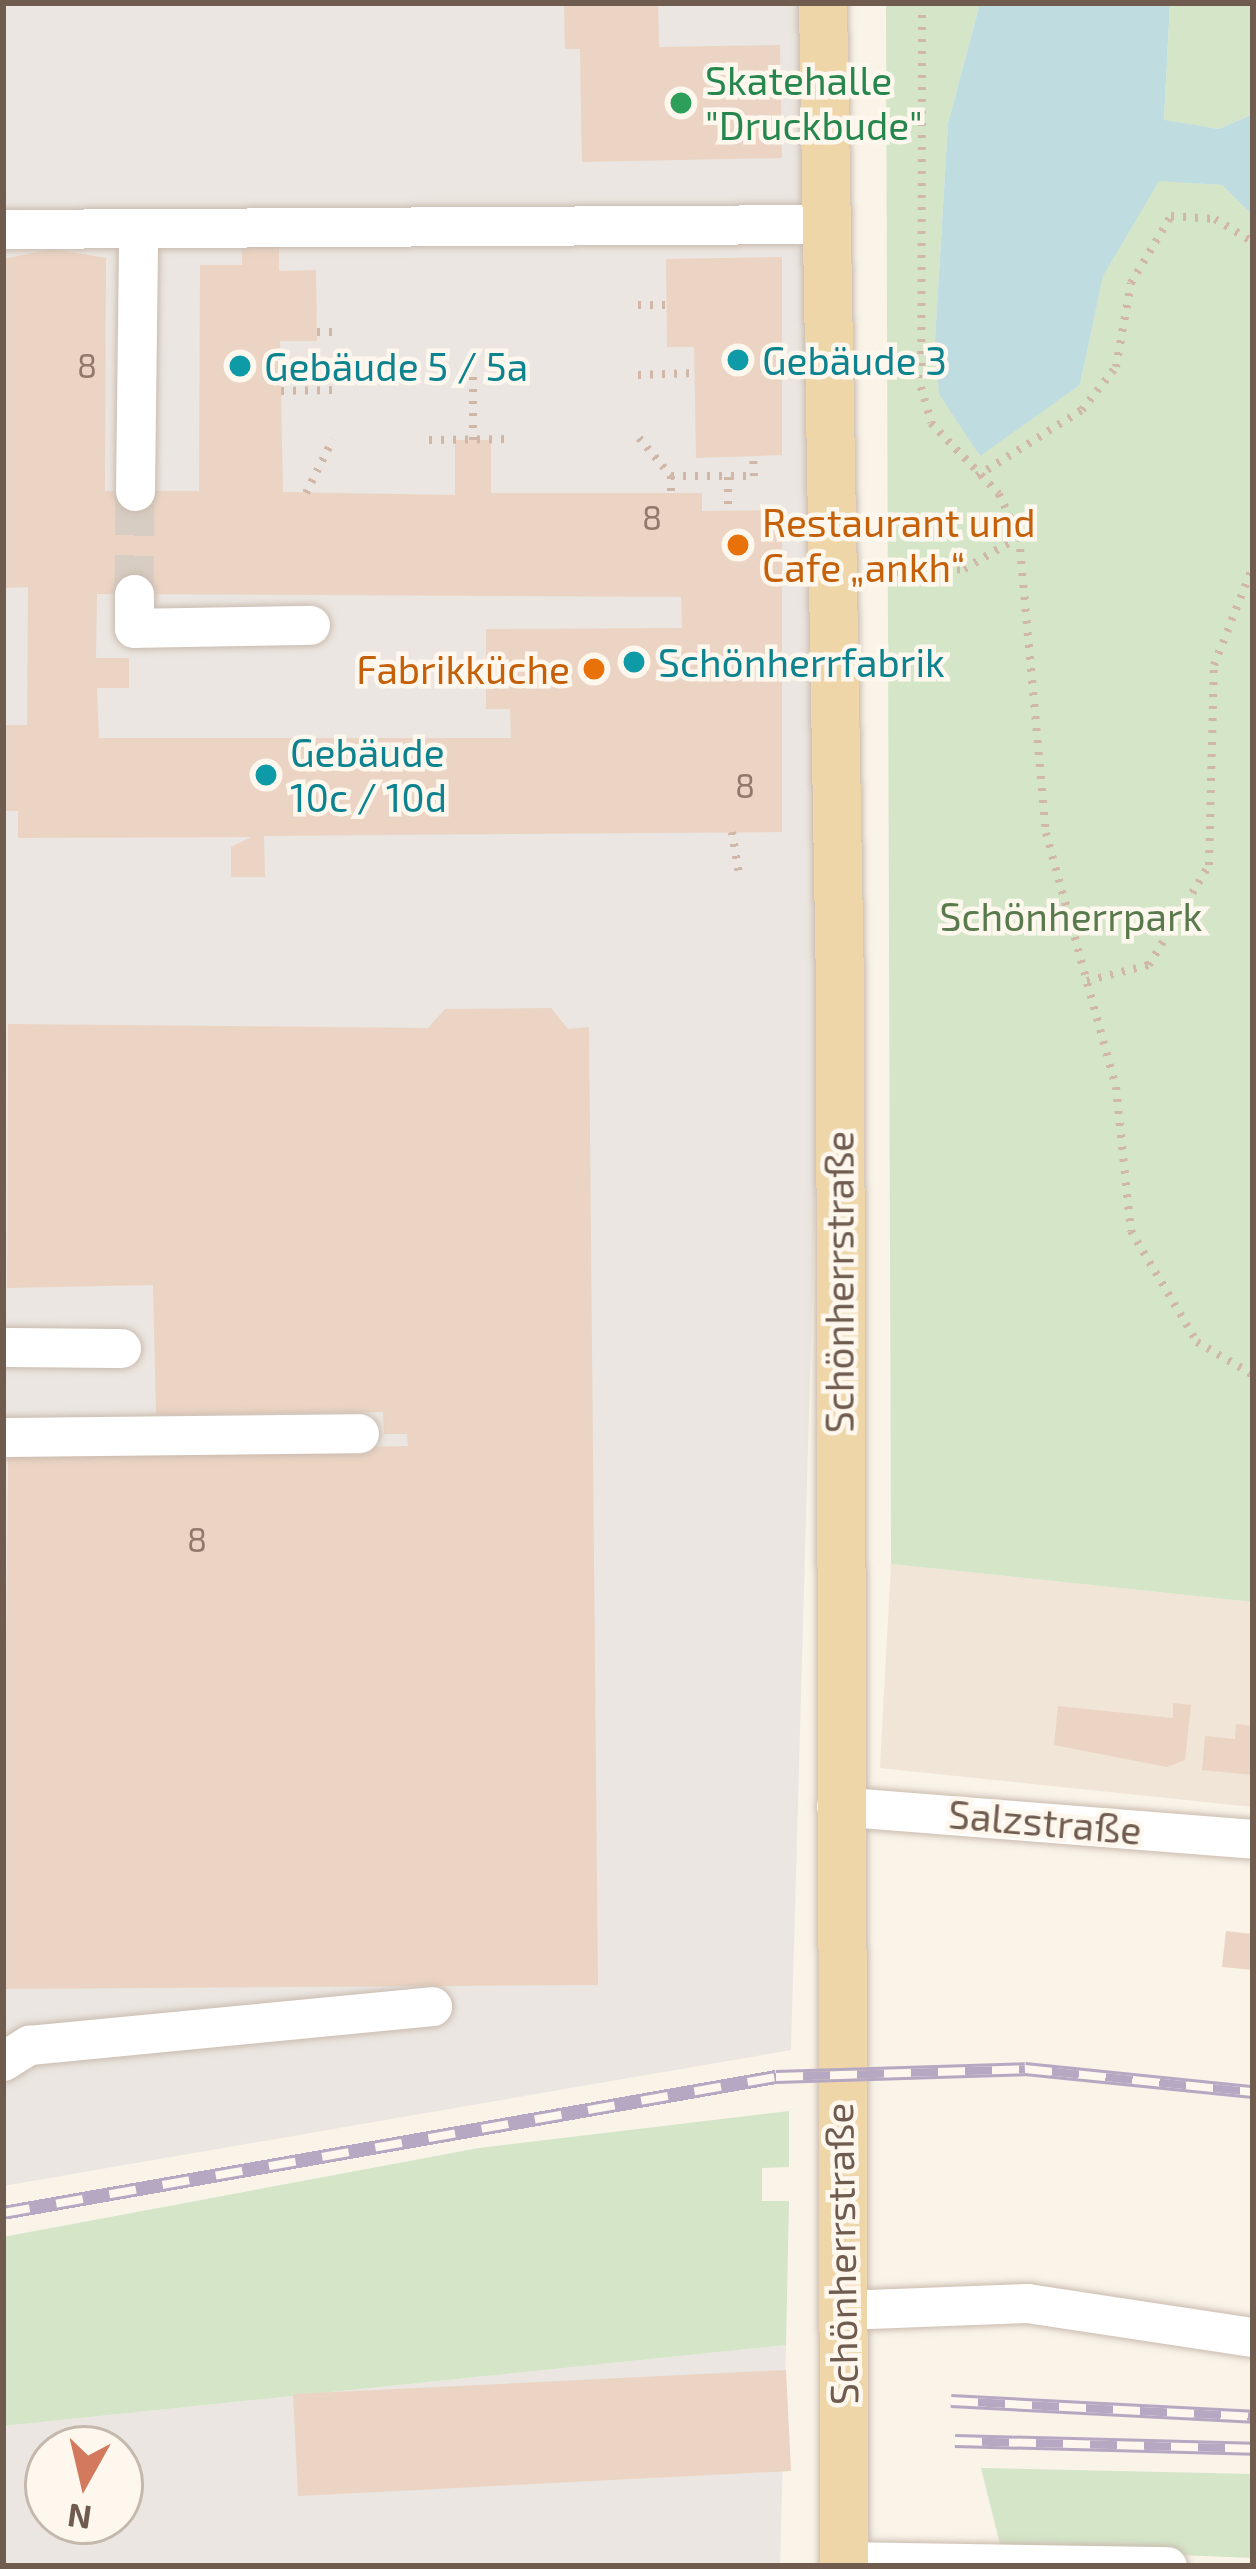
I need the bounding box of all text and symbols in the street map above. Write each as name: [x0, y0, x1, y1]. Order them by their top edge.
place label: Skatehalle "Druckbude": [705, 58, 923, 149]
marker: Skatehalle "Druckbude": [668, 90, 694, 116]
place label: Gebäude 3: [762, 337, 947, 383]
place label: Gebäude 5 / 5a: [264, 343, 528, 389]
house number: 8: [77, 346, 97, 386]
marker: Gebäude 3: [725, 347, 751, 373]
marker: Gebäude 5 / 5a: [227, 353, 253, 379]
house number: 8: [642, 498, 662, 538]
place label: Restaurant und Cafe „ankh“: [762, 500, 1036, 591]
marker: Restaurant und Cafe „ankh“: [725, 532, 751, 558]
place label: Schönherrfabrik: [658, 639, 945, 685]
place label: Fabrikküche: [356, 646, 570, 692]
marker: Schönherrfabrik: [621, 649, 647, 675]
marker: Fabrikküche: [581, 656, 607, 682]
place label: Gebäude 10c / 10d: [290, 730, 447, 821]
marker: Gebäude 10c / 10d: [253, 762, 279, 788]
house number: 8: [735, 766, 755, 806]
park label: Schönherrpark: [940, 893, 1202, 939]
street label: Schönherrstraße: [816, 1131, 862, 1433]
house number: 8: [187, 1520, 207, 1560]
street label: Salzstraße: [946, 1790, 1144, 1854]
street label: Schönherrstraße: [815, 2102, 867, 2406]
north arrow: [24, 2425, 144, 2545]
text: N: [65, 2496, 94, 2539]

